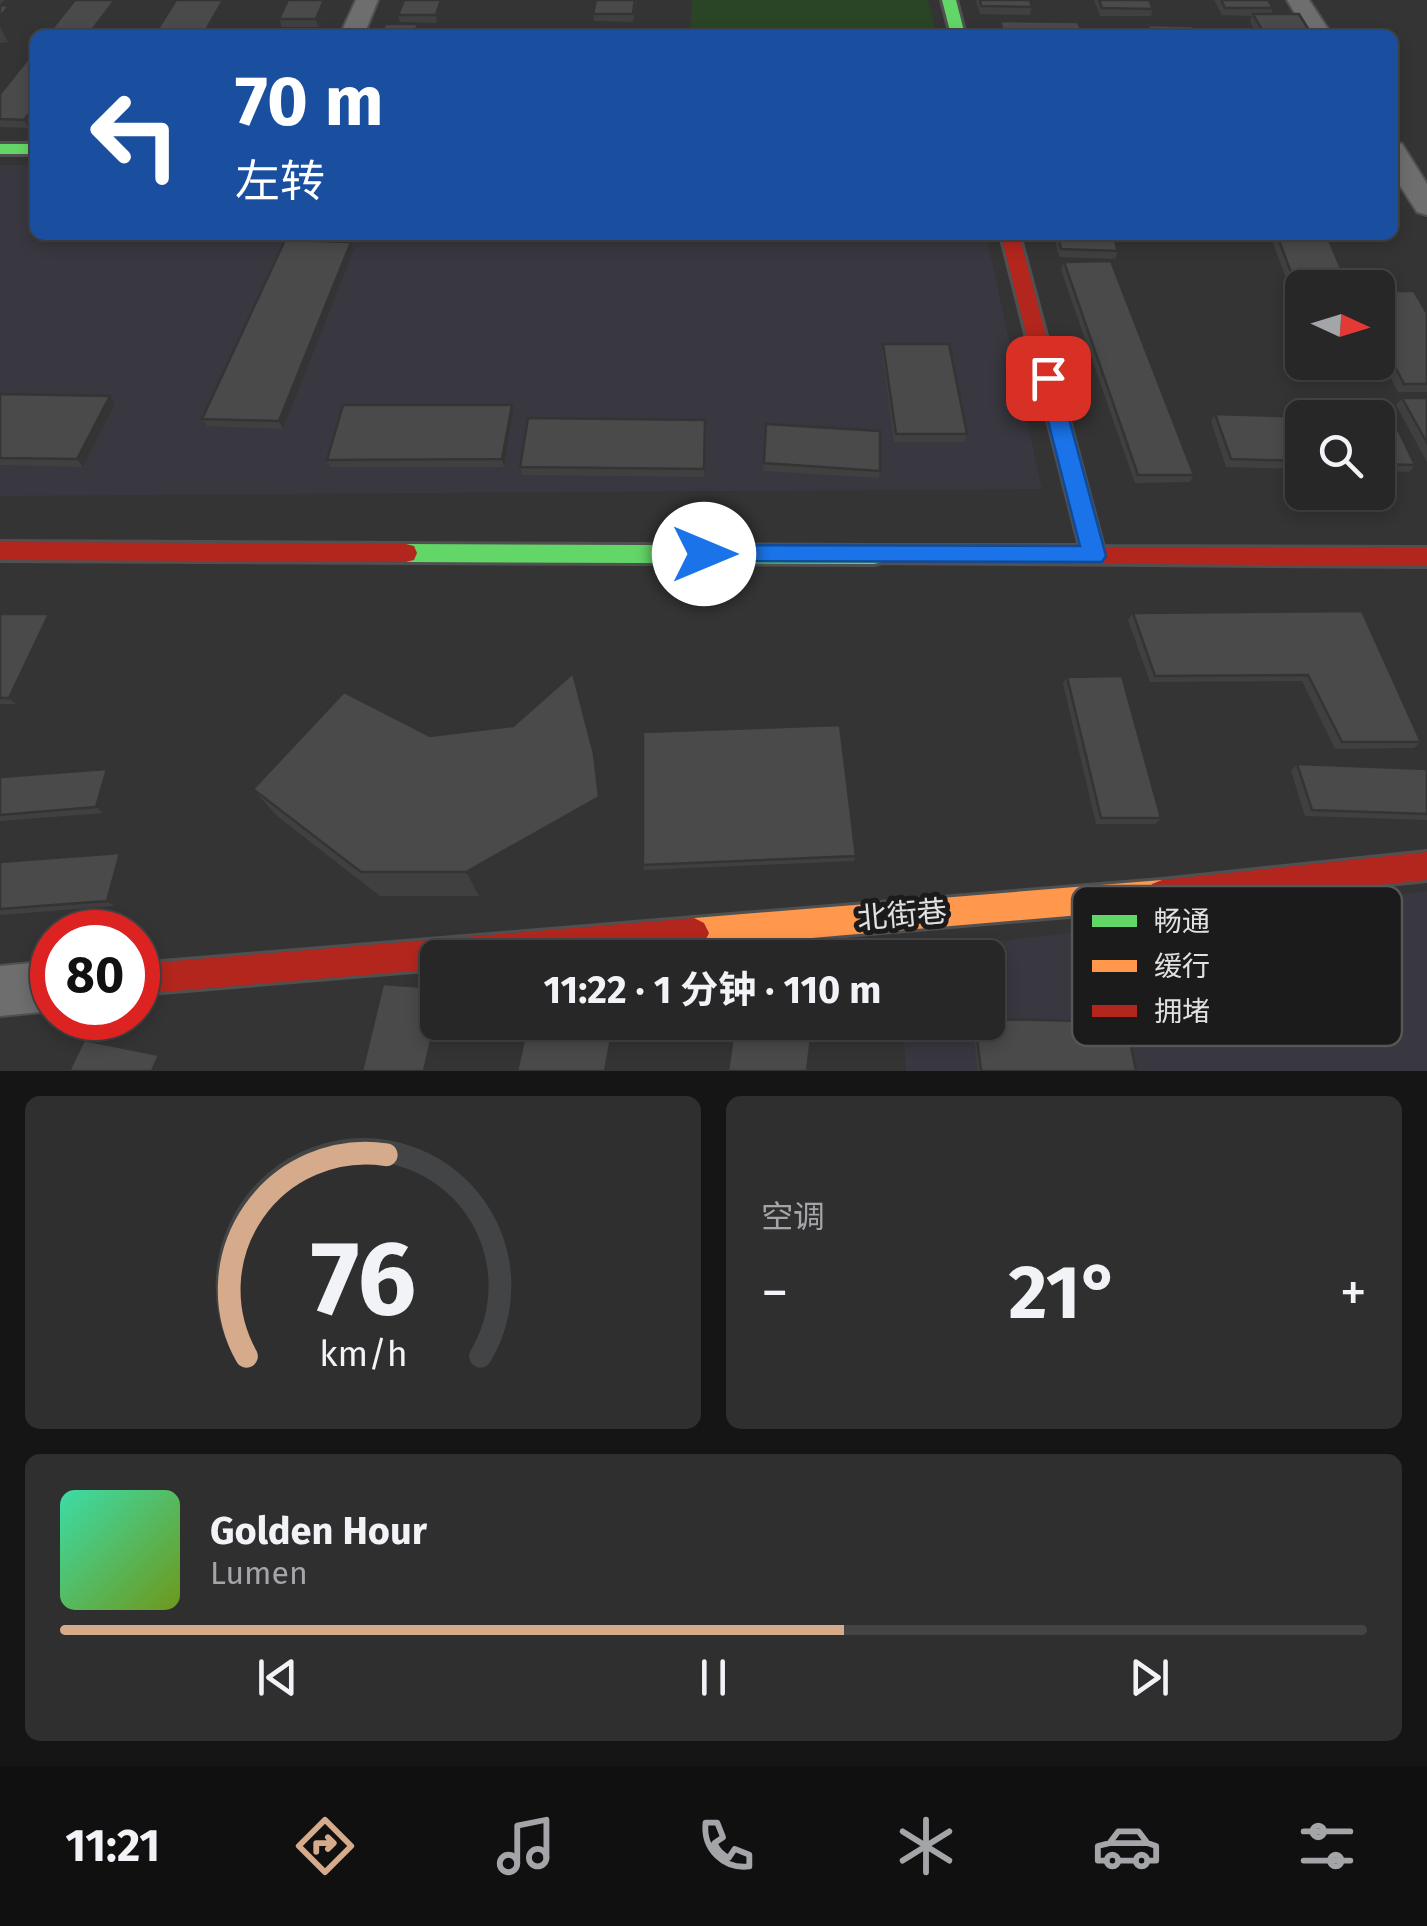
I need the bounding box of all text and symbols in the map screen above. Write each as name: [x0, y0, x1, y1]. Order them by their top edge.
text: 70 m: [235, 60, 384, 144]
icon: left: [70, 70, 200, 200]
text: 左转: [235, 155, 325, 209]
north arrow: [1285, 270, 1395, 380]
map controls: [1285, 270, 1395, 510]
pin: [1006, 336, 1091, 421]
icon: arrive: [1021, 351, 1076, 406]
button: search: [1285, 400, 1395, 510]
position arrow: [652, 502, 756, 606]
legend: [1072, 886, 1402, 1046]
street label: 北街巷: [856, 893, 948, 937]
text: 畅通: [1154, 905, 1210, 938]
speed limit sign: 80: [30, 910, 160, 1040]
text: 缓行: [1154, 950, 1210, 983]
text: 11:22 · 1 分钟 · 110 m: [544, 967, 881, 1013]
text: 拥堵: [1154, 995, 1210, 1028]
text: 空调: [761, 1198, 825, 1236]
text: 76: [310, 1217, 416, 1342]
text: 21°: [1009, 1248, 1120, 1338]
text: −: [761, 1260, 789, 1326]
text: +: [1340, 1260, 1367, 1326]
text: km/h: [319, 1333, 407, 1375]
text: Golden Hour: [210, 1508, 427, 1554]
text: Lumen: [210, 1554, 308, 1592]
icon: previous: [250, 1650, 305, 1705]
icon: pause: [686, 1650, 741, 1705]
icon: next: [1122, 1650, 1177, 1705]
icon: directions: [290, 1811, 360, 1881]
icon: music: [491, 1811, 561, 1881]
icon: phone: [691, 1811, 761, 1881]
icon: climate: [891, 1811, 961, 1881]
icon: car: [1092, 1811, 1162, 1881]
icon: filters: [1292, 1811, 1362, 1881]
text: 11:21: [65, 1819, 160, 1873]

